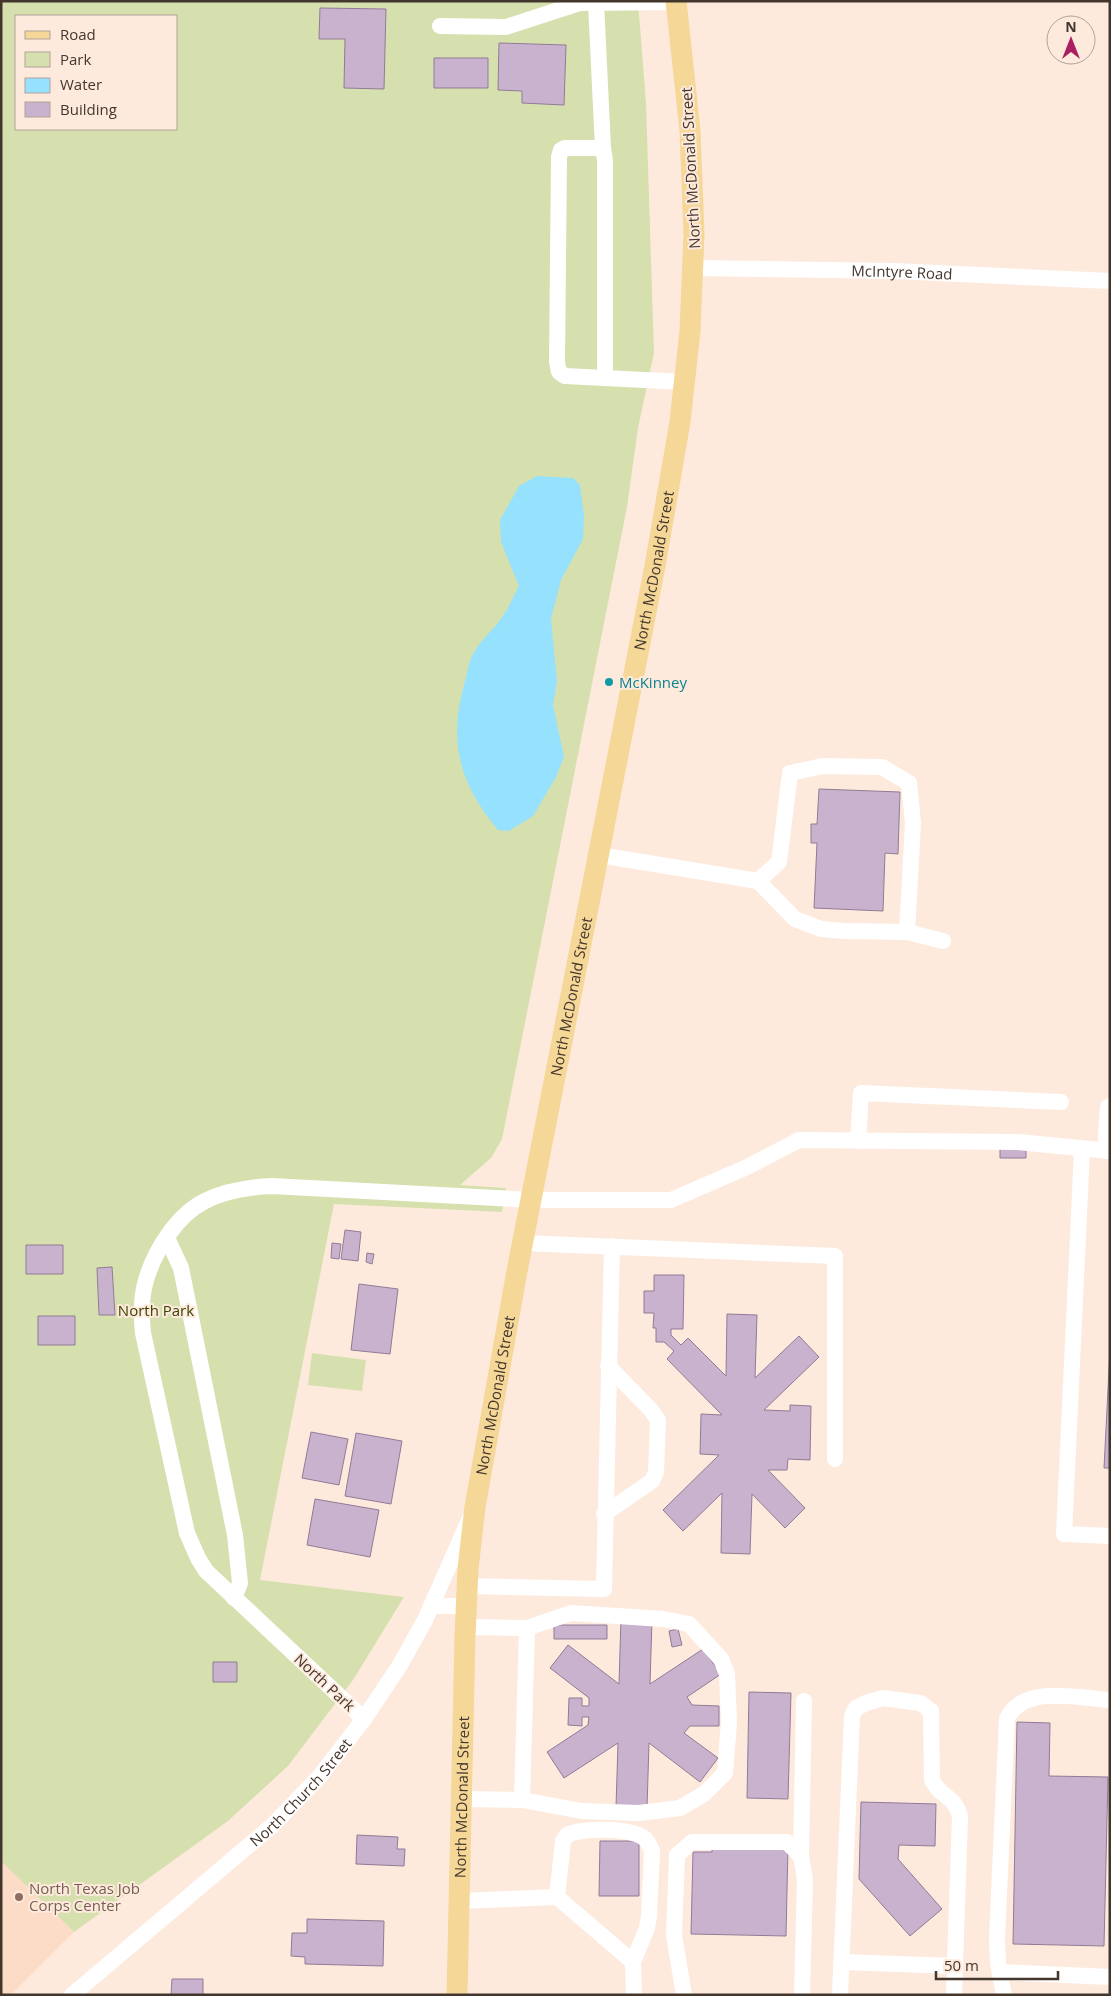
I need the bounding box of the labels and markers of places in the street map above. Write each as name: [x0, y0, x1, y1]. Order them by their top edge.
place label: McKinney: [619, 672, 687, 692]
marker: McKinney: [603, 676, 615, 688]
place label: North Texas Job Corps Center: [29, 1878, 140, 1915]
marker: North Texas Job Corps Center: [13, 1891, 25, 1903]

